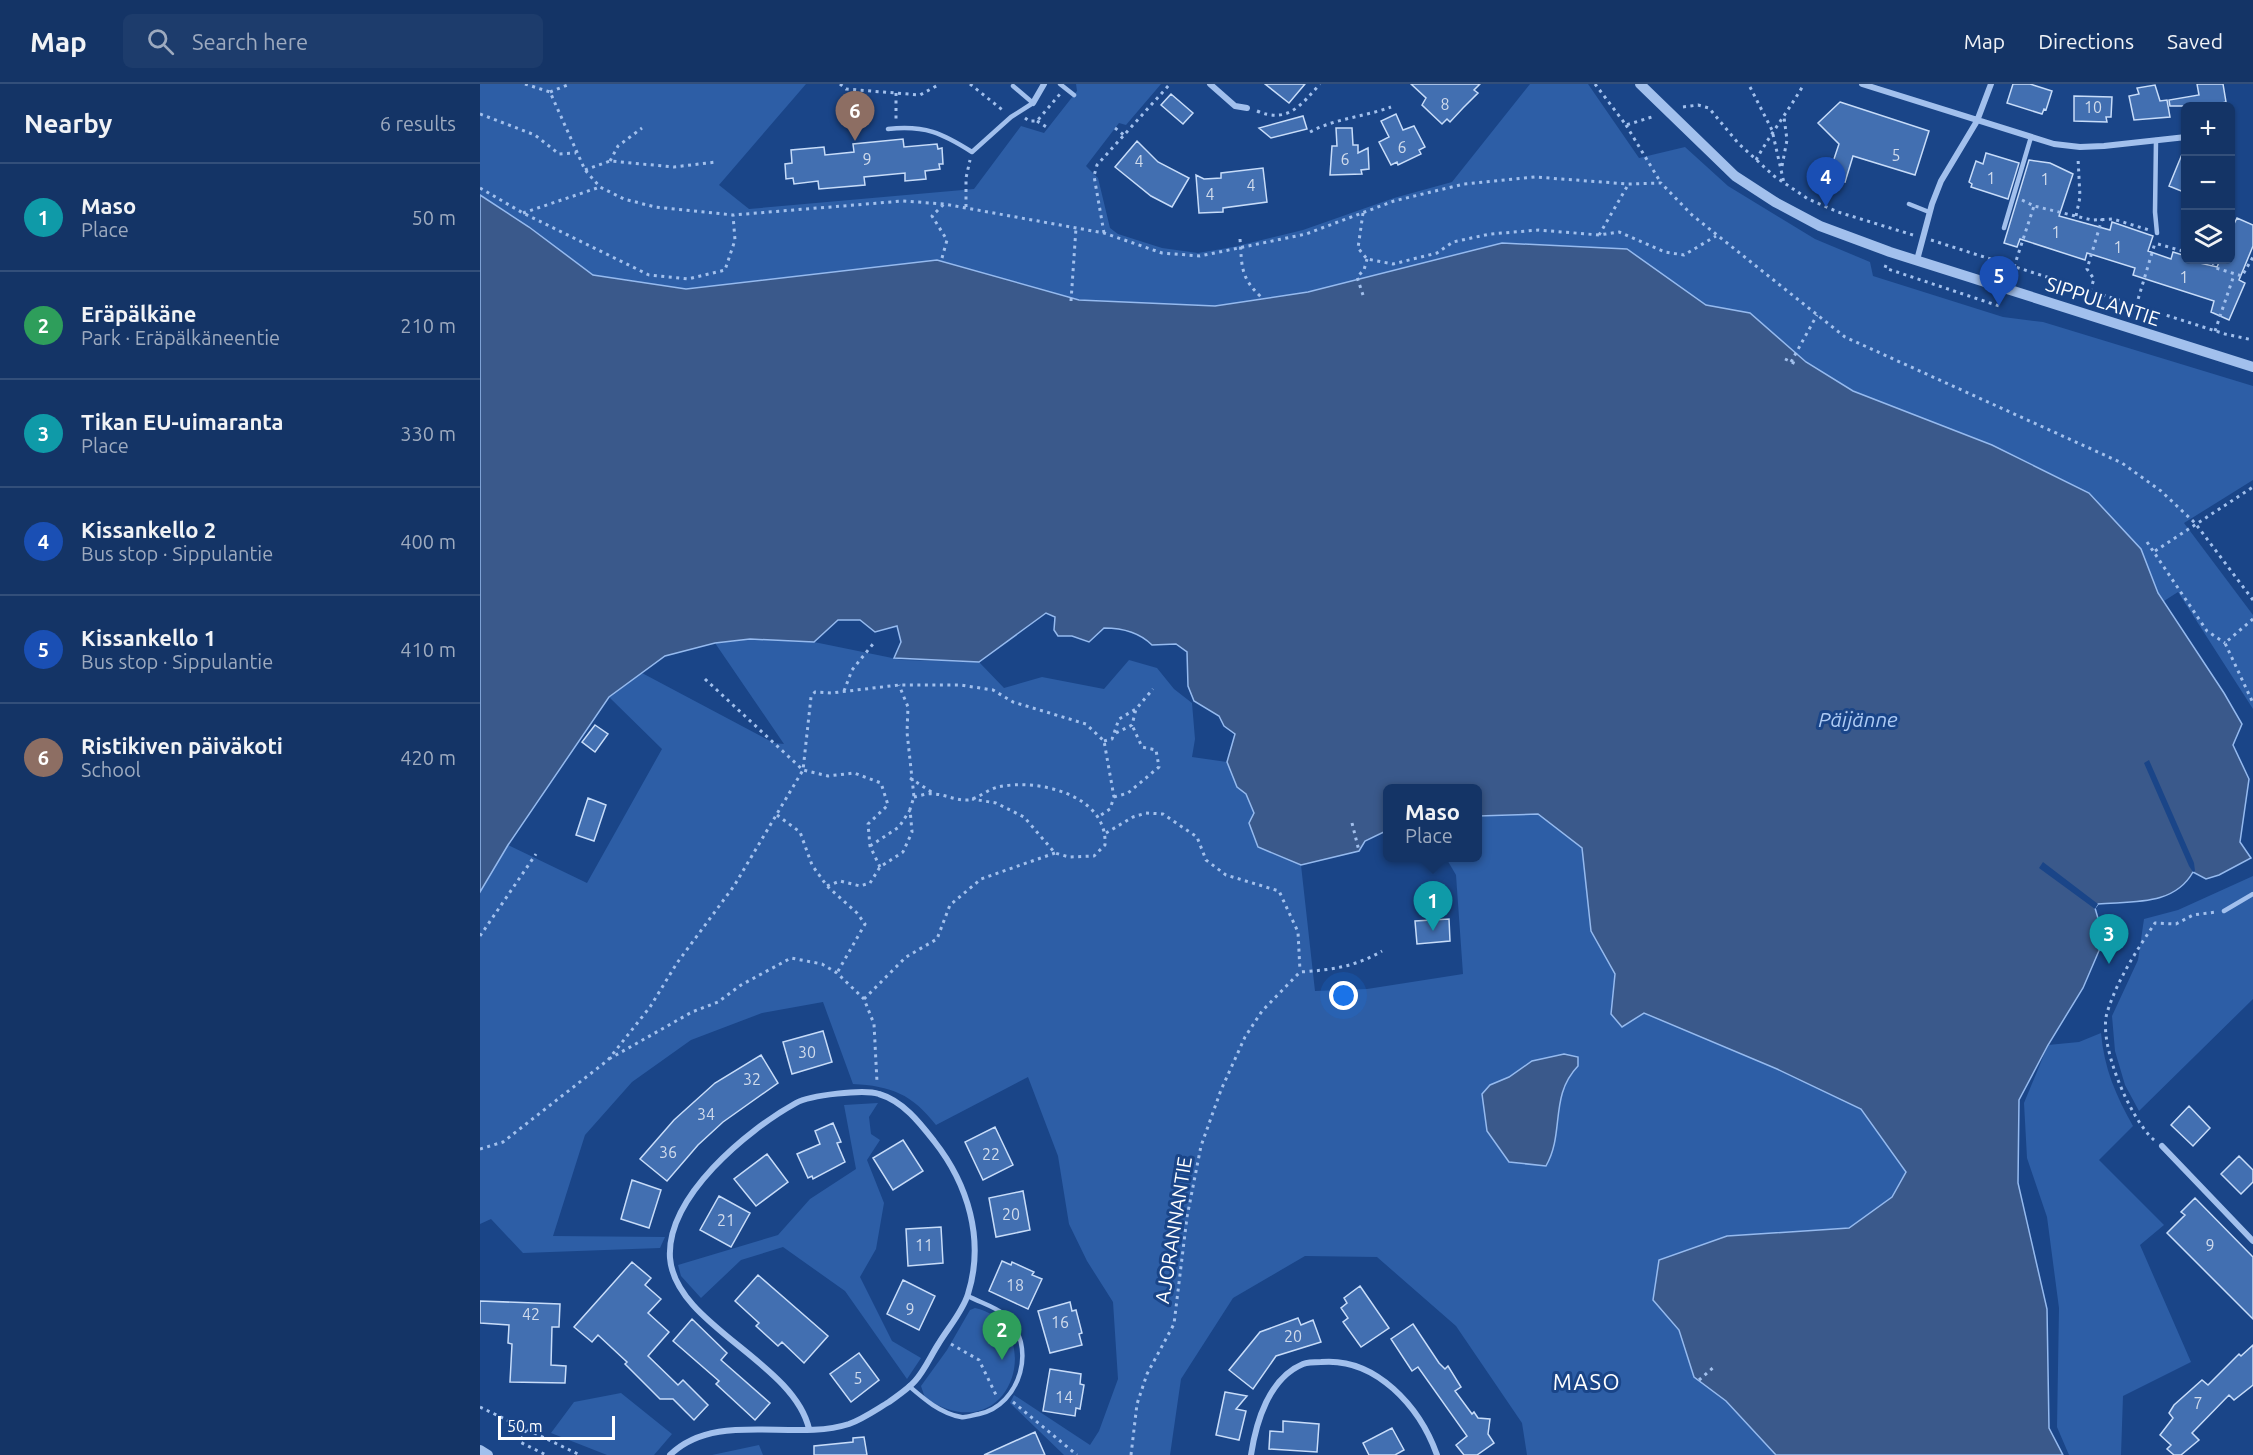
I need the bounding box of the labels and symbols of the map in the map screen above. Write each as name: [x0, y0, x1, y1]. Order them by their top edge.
pin: 6: [836, 92, 874, 141]
house number: 8: [1440, 95, 1450, 113]
house number: 10: [2084, 98, 2102, 116]
house number: 6: [1397, 138, 1407, 156]
house number: 5: [1891, 146, 1901, 164]
house number: 9: [862, 150, 872, 168]
house number: 6: [1340, 150, 1350, 168]
house number: 4: [1134, 152, 1144, 170]
pin: 4: [1806, 158, 1846, 207]
house number: 1: [1986, 169, 1996, 187]
house number: 1: [2040, 170, 2050, 188]
house number: 4: [1246, 176, 1256, 194]
house number: 4: [1205, 185, 1215, 203]
house number: 1: [2051, 223, 2061, 241]
house number: 1: [2113, 238, 2123, 256]
pin: 5: [1980, 256, 2018, 306]
house number: 1: [2179, 268, 2189, 286]
street label: SIPPULANTIE: [2043, 272, 2163, 330]
water label: Päijänne: [1818, 707, 1898, 731]
pin: 1: [1414, 882, 1452, 931]
pin: 3: [2090, 914, 2128, 964]
your location: [1329, 981, 1358, 1010]
house number: 30: [798, 1043, 816, 1061]
house number: 32: [743, 1070, 761, 1088]
house number: 34: [697, 1105, 715, 1123]
house number: 36: [659, 1143, 677, 1161]
house number: 22: [982, 1145, 1000, 1163]
street label: AJORANNANTIE: [1150, 1155, 1196, 1305]
house number: 20: [1002, 1205, 1020, 1223]
house number: 21: [717, 1211, 735, 1229]
house number: 11: [915, 1236, 933, 1254]
house number: 9: [2205, 1236, 2215, 1254]
house number: 18: [1006, 1276, 1024, 1294]
house number: 9: [905, 1300, 915, 1318]
house number: 42: [522, 1305, 540, 1323]
pin: 2: [982, 1310, 1022, 1360]
house number: 16: [1051, 1313, 1069, 1331]
house number: 20: [1284, 1327, 1302, 1345]
house number: 5: [853, 1369, 863, 1387]
district label: MASO: [1553, 1369, 1621, 1394]
house number: 14: [1055, 1388, 1073, 1406]
house number: 7: [2193, 1394, 2203, 1412]
scale bar: [498, 1413, 615, 1440]

